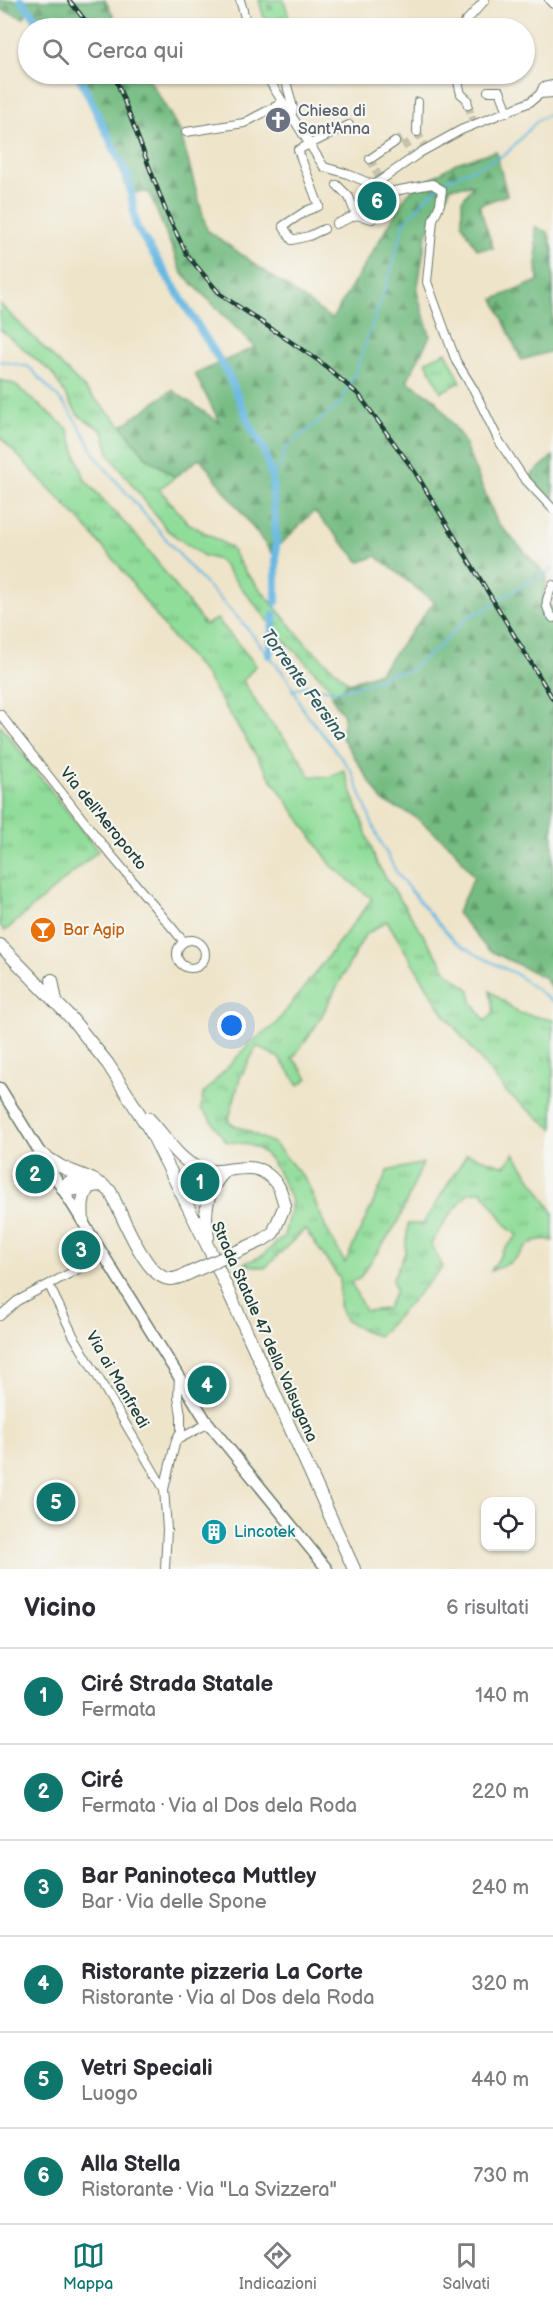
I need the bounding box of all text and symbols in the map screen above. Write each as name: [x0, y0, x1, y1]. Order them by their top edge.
search box: [18, 18, 535, 84]
icon: search: [39, 35, 72, 68]
text: Cerca qui: [87, 38, 184, 65]
place label: Chiesa di Sant'Anna: [298, 102, 370, 139]
church icon: Chiesa di Sant'Anna: [263, 105, 293, 135]
pin: 6: [358, 178, 397, 224]
water label: Torrente Fersina: [256, 625, 352, 745]
street label: Via dell'Aeroporto: [56, 764, 150, 874]
bar icon: Bar Agip: [28, 915, 58, 945]
place label: Bar Agip: [63, 921, 125, 940]
your location: [217, 1011, 246, 1040]
pin: 2: [15, 1152, 54, 1196]
pin: 1: [180, 1160, 220, 1204]
street label: Strada Statale 47 della Valsugana: [206, 1218, 322, 1446]
pin: 3: [62, 1228, 100, 1272]
street label: Via ai Manfredi: [82, 1328, 152, 1432]
pin: 4: [188, 1362, 226, 1408]
pin: 5: [36, 1480, 76, 1524]
map controls: [481, 1497, 535, 1551]
button: locate: [481, 1497, 535, 1551]
building icon: Lincotek: [199, 1517, 229, 1547]
place label: Lincotek: [234, 1523, 295, 1542]
text: Vicino: [24, 1593, 96, 1624]
text: 6 risultati: [446, 1596, 529, 1620]
text: Ciré Strada Statale: [81, 1671, 273, 1698]
text: 1: [39, 1684, 48, 1708]
text: 140 m: [475, 1684, 529, 1708]
text: Fermata: [81, 1698, 156, 1722]
text: Ciré: [81, 1767, 123, 1794]
text: 2: [38, 1780, 49, 1804]
text: 220 m: [472, 1780, 529, 1804]
text: Fermata · Via al Dos dela Roda: [81, 1794, 357, 1818]
text: Bar Paninoteca Muttley: [81, 1863, 316, 1890]
text: 3: [38, 1876, 49, 1900]
text: 240 m: [472, 1876, 529, 1900]
text: Bar · Via delle Spone: [81, 1890, 267, 1914]
text: Ristorante pizzeria La Corte: [81, 1959, 363, 1986]
text: 4: [38, 1972, 49, 1996]
text: 320 m: [471, 1972, 529, 1996]
text: Ristorante · Via al Dos dela Roda: [81, 1986, 375, 2010]
text: Vetri Speciali: [81, 2055, 213, 2082]
text: 5: [38, 2068, 49, 2092]
text: 440 m: [471, 2068, 529, 2092]
text: Luogo: [81, 2082, 138, 2106]
text: Alla Stella: [81, 2151, 181, 2178]
text: 6: [37, 2164, 50, 2188]
text: 730 m: [473, 2164, 529, 2188]
text: Ristorante · Via "La Svizzera": [81, 2178, 337, 2202]
tab: Mappa: [63, 2239, 113, 2294]
tab: Indicazioni: [239, 2239, 317, 2294]
tab: Salvati: [443, 2239, 490, 2294]

